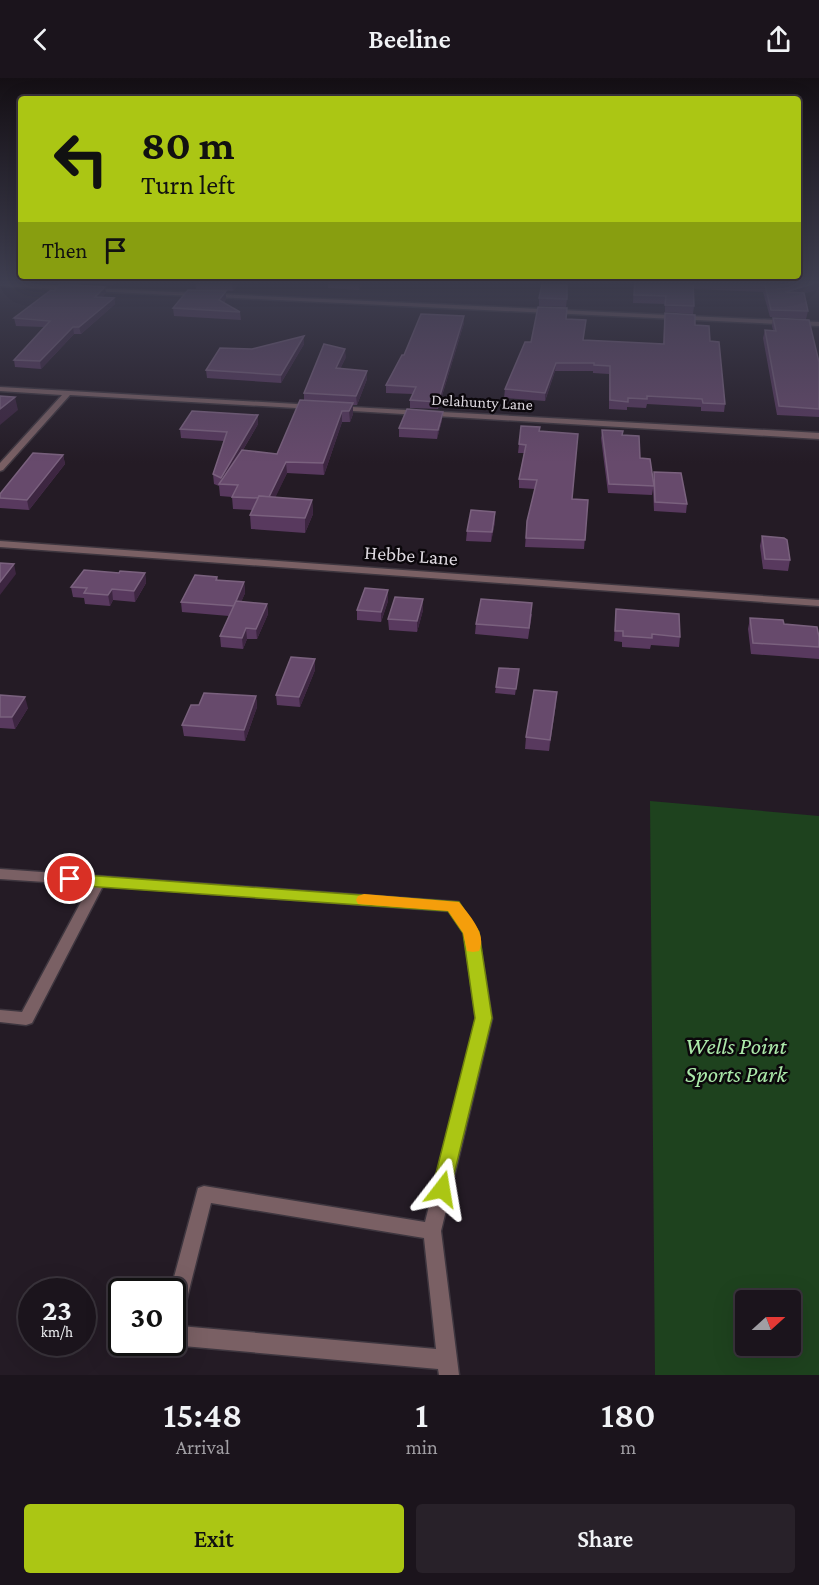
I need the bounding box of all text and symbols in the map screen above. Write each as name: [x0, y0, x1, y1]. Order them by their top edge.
icon: back: [24, 23, 57, 56]
icon: share: [762, 23, 795, 56]
text: Beeline: [368, 24, 451, 54]
icon: left: [42, 120, 120, 198]
text: 80 m: [141, 121, 235, 168]
text: Turn left: [141, 170, 235, 200]
icon: arrive: [99, 234, 132, 267]
text: Then: [42, 238, 87, 263]
street label: Delahunty Lane: [431, 391, 533, 414]
street label: Hebbe Lane: [364, 541, 459, 569]
pin: [44, 853, 95, 904]
icon: arrive: [53, 862, 86, 895]
park label: Wells Point Sports Park: [685, 1032, 788, 1087]
position arrow: [410, 1157, 474, 1221]
speed limit sign: 30: [108, 1278, 186, 1356]
north arrow: [735, 1290, 801, 1356]
map controls: [735, 1290, 801, 1356]
text: 23: [42, 1293, 72, 1326]
text: km/h: [41, 1324, 73, 1340]
text: 15:48: [163, 1395, 242, 1435]
text: 1: [415, 1395, 428, 1435]
text: 180: [601, 1395, 656, 1435]
text: Arrival: [176, 1436, 230, 1458]
text: min: [406, 1436, 438, 1458]
text: m: [620, 1436, 636, 1458]
button: Exit: [24, 1504, 404, 1573]
button: Share: [416, 1504, 795, 1573]

